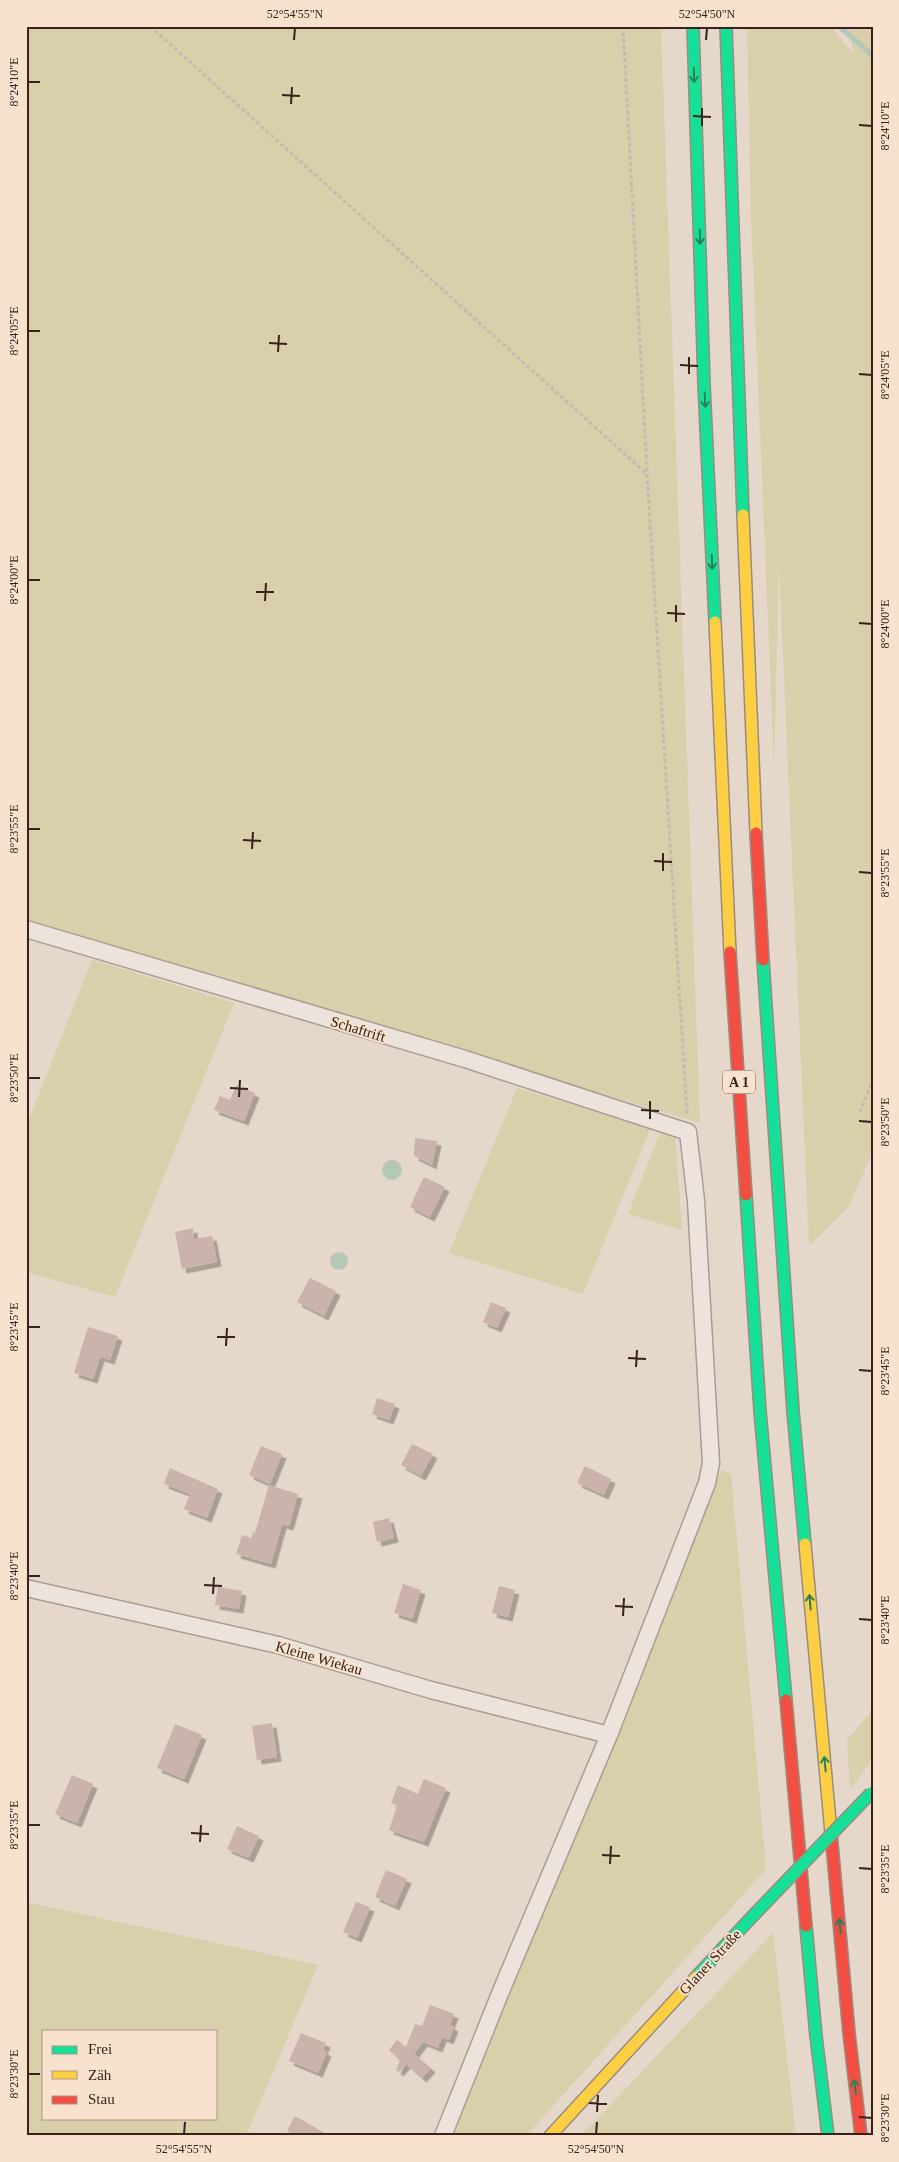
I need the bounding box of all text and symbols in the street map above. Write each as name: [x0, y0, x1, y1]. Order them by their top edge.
text: 52°54'55"N: [267, 7, 324, 21]
text: 52°54'50"N: [679, 7, 736, 21]
text: 8°24'10"E: [7, 57, 21, 107]
one-way arrow: [690, 67, 699, 83]
text: 8°24'10"E: [878, 101, 892, 151]
one-way arrow: [695, 229, 704, 245]
text: 8°24'05"E: [7, 306, 21, 356]
text: 8°24'05"E: [878, 350, 892, 400]
one-way arrow: [700, 392, 710, 408]
one-way arrow: [707, 554, 717, 570]
text: 8°24'00"E: [7, 555, 21, 605]
text: 8°24'00"E: [878, 599, 892, 649]
text: 8°23'55"E: [7, 804, 21, 854]
text: 8°23'55"E: [878, 848, 892, 898]
street label: Schaftrift: [329, 1013, 388, 1045]
text: 8°23'50"E: [7, 1053, 21, 1103]
road number: A 1: [723, 1070, 755, 1094]
text: 8°23'50"E: [878, 1097, 892, 1147]
text: 8°23'45"E: [7, 1302, 21, 1352]
text: 8°23'45"E: [878, 1346, 892, 1396]
text: 8°23'40"E: [7, 1551, 21, 1601]
one-way arrow: [806, 1594, 815, 1610]
text: 8°23'40"E: [878, 1595, 892, 1645]
street label: Kleine Wiekau: [274, 1638, 365, 1678]
one-way arrow: [820, 1756, 830, 1772]
text: 8°23'35"E: [7, 1800, 21, 1850]
text: 8°23'35"E: [878, 1844, 892, 1894]
one-way arrow: [835, 1918, 844, 1934]
street label: Glaner Straße: [676, 1926, 744, 1998]
legend: [42, 2030, 218, 2120]
text: Frei: [88, 2041, 112, 2057]
text: 8°23'30"E: [7, 2049, 21, 2099]
text: Zäh: [88, 2067, 112, 2083]
one-way arrow: [850, 2080, 860, 2096]
text: Stau: [88, 2091, 115, 2107]
text: 8°23'30"E: [878, 2093, 892, 2143]
text: 52°54'55"N: [156, 2142, 213, 2156]
text: 52°54'50"N: [568, 2142, 625, 2156]

